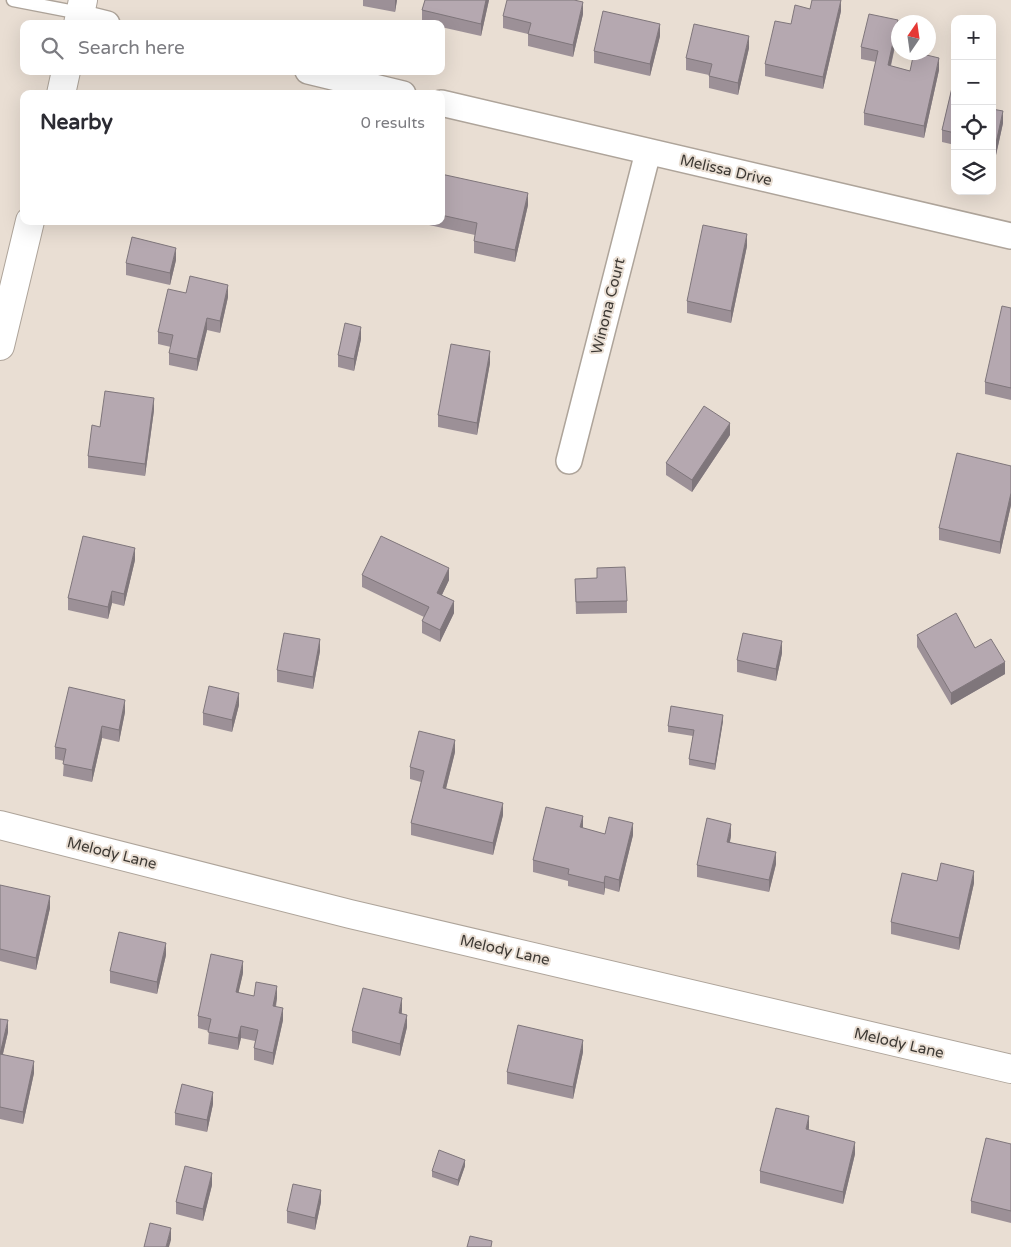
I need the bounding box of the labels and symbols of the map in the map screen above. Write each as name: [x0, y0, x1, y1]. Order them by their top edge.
north arrow: [891, 15, 936, 60]
street label: Melissa Drive: [678, 151, 774, 189]
street label: Winona Court: [587, 256, 629, 356]
street label: Melody Lane: [65, 833, 159, 873]
street label: Melody Lane: [458, 931, 552, 969]
street label: Melody Lane: [852, 1024, 946, 1062]

